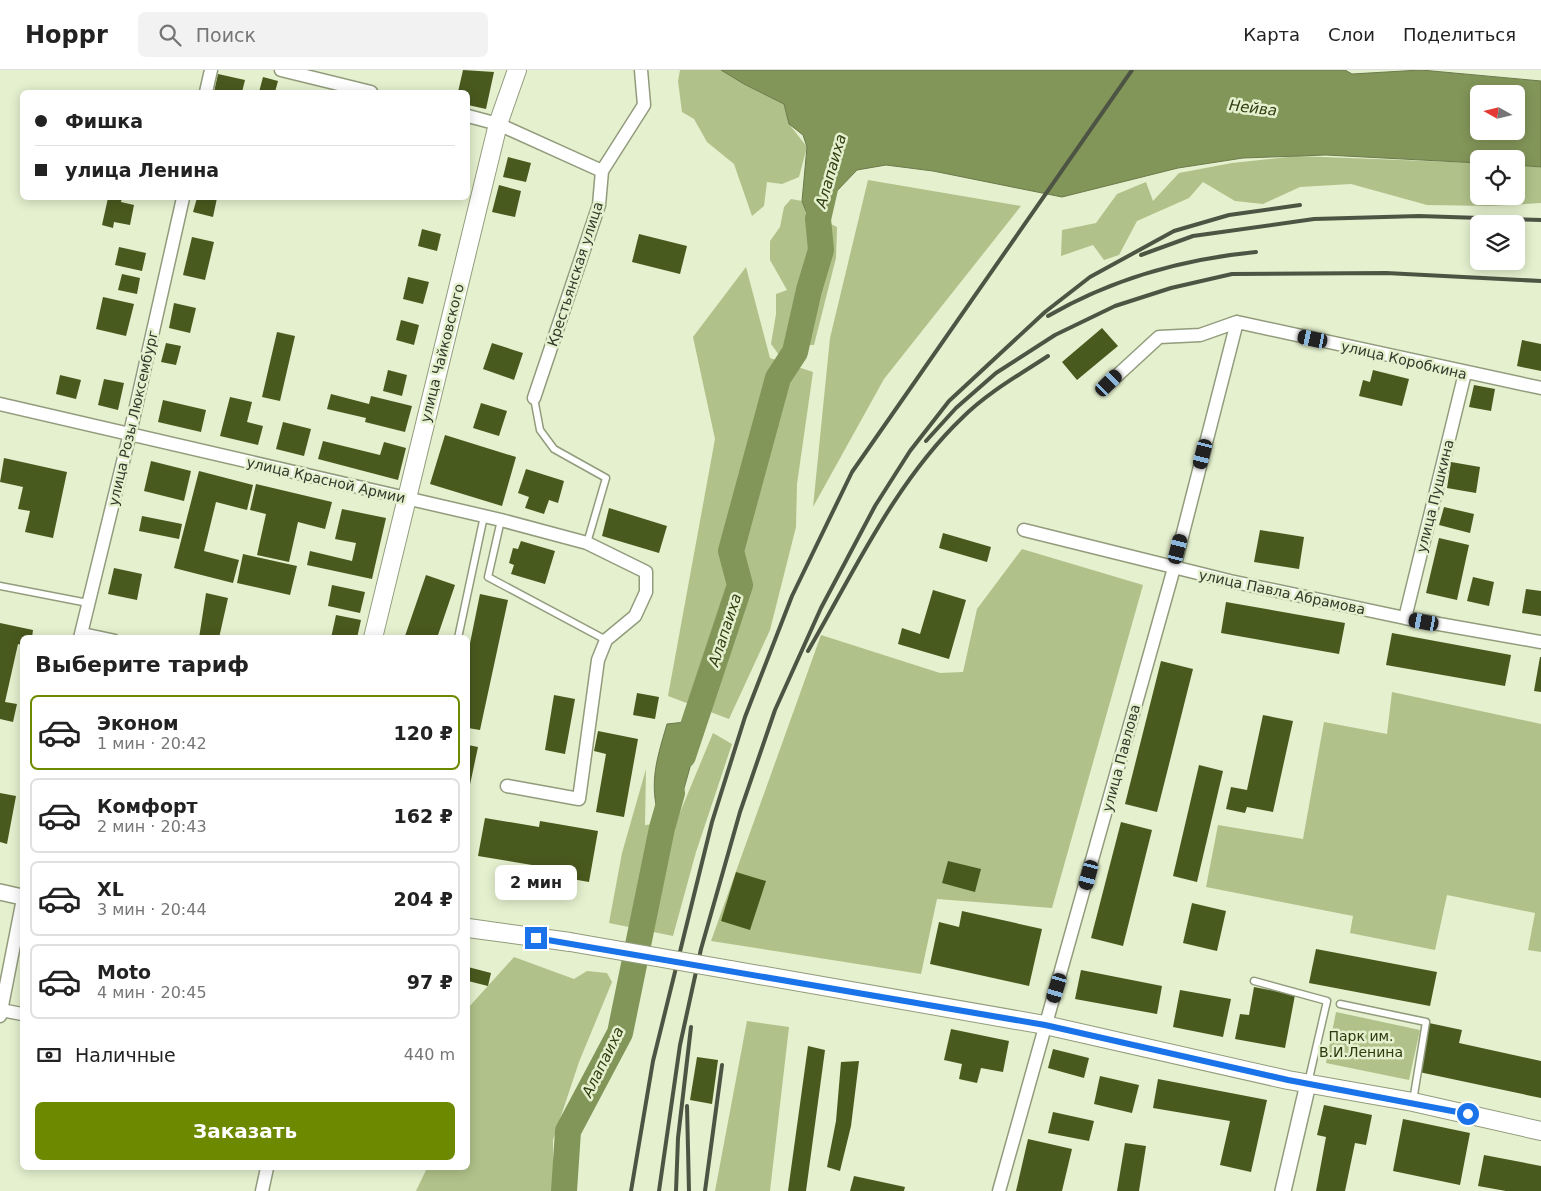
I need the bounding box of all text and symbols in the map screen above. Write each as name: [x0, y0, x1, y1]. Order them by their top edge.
search box: [138, 12, 488, 57]
text: Hoppr: [25, 21, 108, 49]
icon: search: [156, 21, 184, 49]
text: Поиск: [196, 24, 256, 46]
text: Карта: [1243, 24, 1300, 45]
text: Слои: [1328, 24, 1375, 45]
text: Поделиться: [1403, 24, 1516, 45]
north arrow: [1470, 85, 1525, 140]
map controls: [1470, 85, 1525, 270]
water label: Нейва: [1228, 96, 1278, 120]
text: Фишка: [65, 110, 143, 132]
water label: Алапаиха: [812, 132, 850, 211]
button: locate: [1470, 150, 1525, 205]
text: улица Ленина: [65, 159, 219, 181]
street label: Крестьянская улица: [544, 200, 606, 348]
button: layers: [1470, 215, 1525, 270]
street label: улица Чайковского: [417, 282, 467, 424]
street label: улица Розы Люксембург: [105, 329, 161, 507]
car: [1296, 329, 1329, 349]
street label: улица Коробкина: [1339, 338, 1469, 382]
car: [1093, 367, 1124, 399]
car: [1192, 438, 1213, 470]
street label: улица Пушкина: [1413, 438, 1457, 554]
street label: улица Красной Армии: [245, 454, 407, 506]
car: [1167, 533, 1188, 565]
street label: улица Павла Абрамова: [1197, 567, 1367, 617]
water label: Алапаиха: [704, 591, 745, 670]
car: [1407, 612, 1440, 632]
text: Выберите тариф: [35, 652, 249, 677]
street label: улица Павлова: [1099, 703, 1143, 813]
icon: car: [37, 710, 82, 755]
text: Эконом: [97, 712, 179, 734]
text: 120 ₽: [394, 722, 453, 744]
text: 1 мин · 20:42: [97, 734, 207, 753]
icon: car: [37, 793, 82, 838]
text: Комфорт: [97, 795, 198, 817]
text: 162 ₽: [394, 805, 453, 827]
text: 2 мин · 20:43: [97, 817, 207, 836]
car: [1077, 859, 1100, 891]
callout: 2 мин: [495, 866, 577, 900]
text: 2 мин: [510, 873, 562, 892]
icon: car: [37, 876, 82, 921]
text: XL: [97, 878, 124, 900]
text: 204 ₽: [394, 888, 453, 910]
text: 3 мин · 20:44: [97, 900, 207, 919]
route end: [525, 927, 547, 949]
icon: car: [37, 959, 82, 1004]
text: Moto: [97, 961, 151, 983]
text: 97 ₽: [407, 971, 453, 993]
car: [1045, 971, 1068, 1005]
text: 4 мин · 20:45: [97, 983, 207, 1002]
water label: Алапаиха: [578, 1024, 628, 1101]
park label: Парк им. В.И.Ленина: [1319, 1028, 1403, 1060]
icon: cash: [35, 1041, 63, 1069]
text: Наличные: [75, 1044, 176, 1066]
text: 440 m: [404, 1045, 455, 1064]
button: Заказать: [35, 1102, 455, 1160]
route start: [1457, 1103, 1479, 1125]

